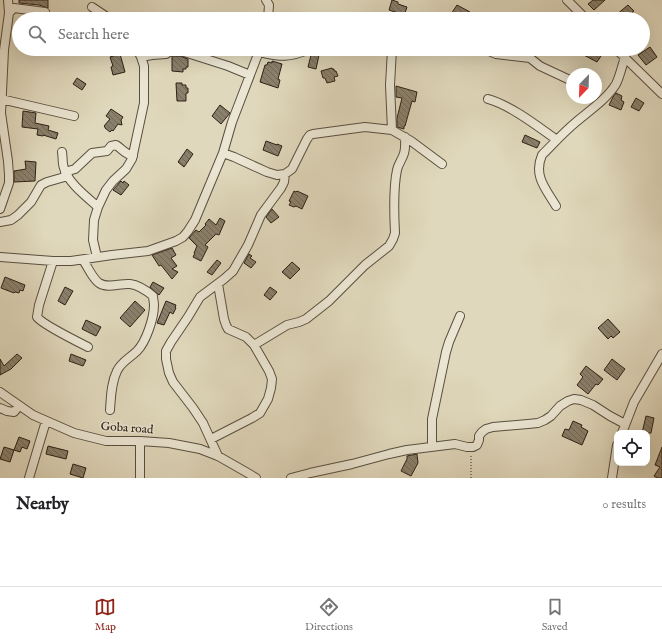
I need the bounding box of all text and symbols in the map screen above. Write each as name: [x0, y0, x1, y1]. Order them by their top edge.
search box: [12, 12, 650, 56]
icon: search: [26, 23, 48, 45]
text: Search here: [58, 25, 129, 44]
north arrow: [566, 68, 602, 104]
street label: Goba road: [100, 419, 154, 437]
map controls: [614, 430, 650, 466]
button: locate: [614, 430, 650, 466]
text: Nearby: [16, 494, 69, 515]
text: 0 results: [602, 496, 646, 513]
tab: Map: [94, 596, 116, 634]
tab: Directions: [305, 596, 353, 634]
tab: Saved: [542, 596, 568, 634]

